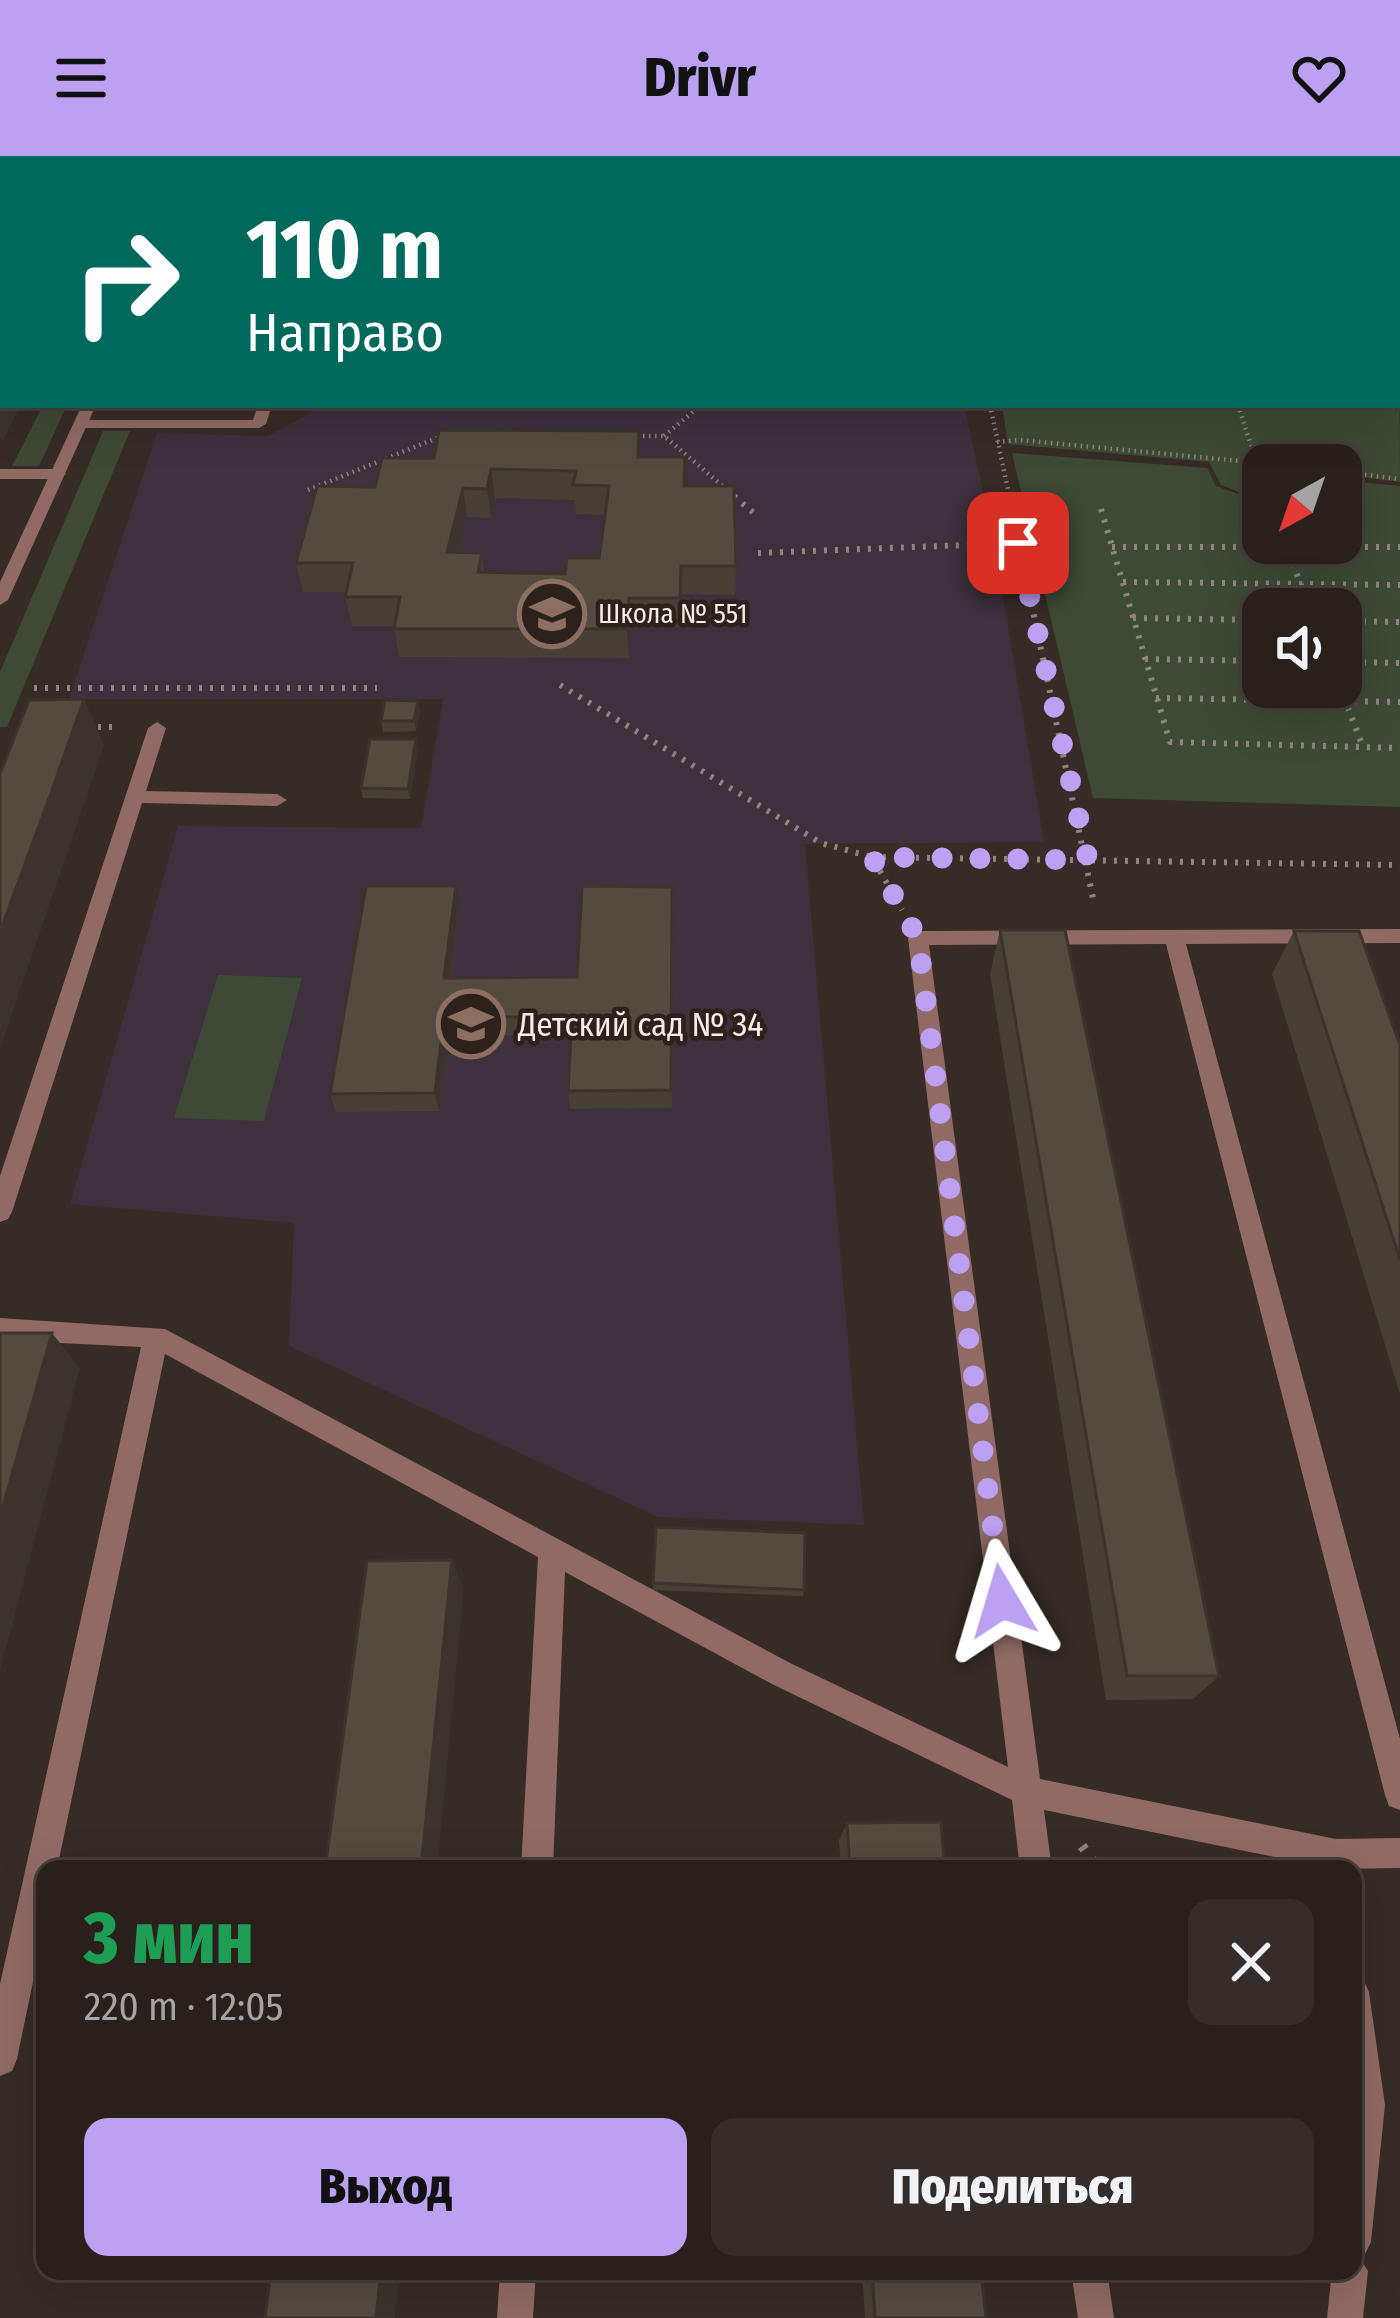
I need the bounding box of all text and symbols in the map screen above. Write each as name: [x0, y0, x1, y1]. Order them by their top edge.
icon: menu: [48, 45, 114, 111]
icon: heart: [1286, 45, 1352, 111]
text: Drivr: [644, 46, 756, 110]
text: 110 m: [246, 199, 443, 300]
icon: right: [48, 204, 204, 360]
text: Направо: [246, 301, 444, 365]
north arrow: [1242, 444, 1362, 564]
map controls: [1242, 444, 1362, 708]
pin: [967, 492, 1069, 594]
icon: arrive: [985, 510, 1051, 576]
school or university icon: Школа № 551: [517, 579, 587, 649]
button: sound: [1242, 588, 1362, 708]
place label: Школа № 551: [598, 598, 747, 630]
school or university icon: Детский сад № 34: [436, 989, 506, 1059]
place label: Детский сад № 34: [517, 1005, 763, 1045]
position arrow: [939, 1538, 1065, 1664]
text: 3 мин: [84, 1896, 254, 1982]
button: close: [1188, 1899, 1314, 2025]
text: 220 m · 12:05: [84, 1984, 283, 2030]
button: Выход: [84, 2118, 687, 2256]
button: Поделиться: [711, 2118, 1314, 2256]

